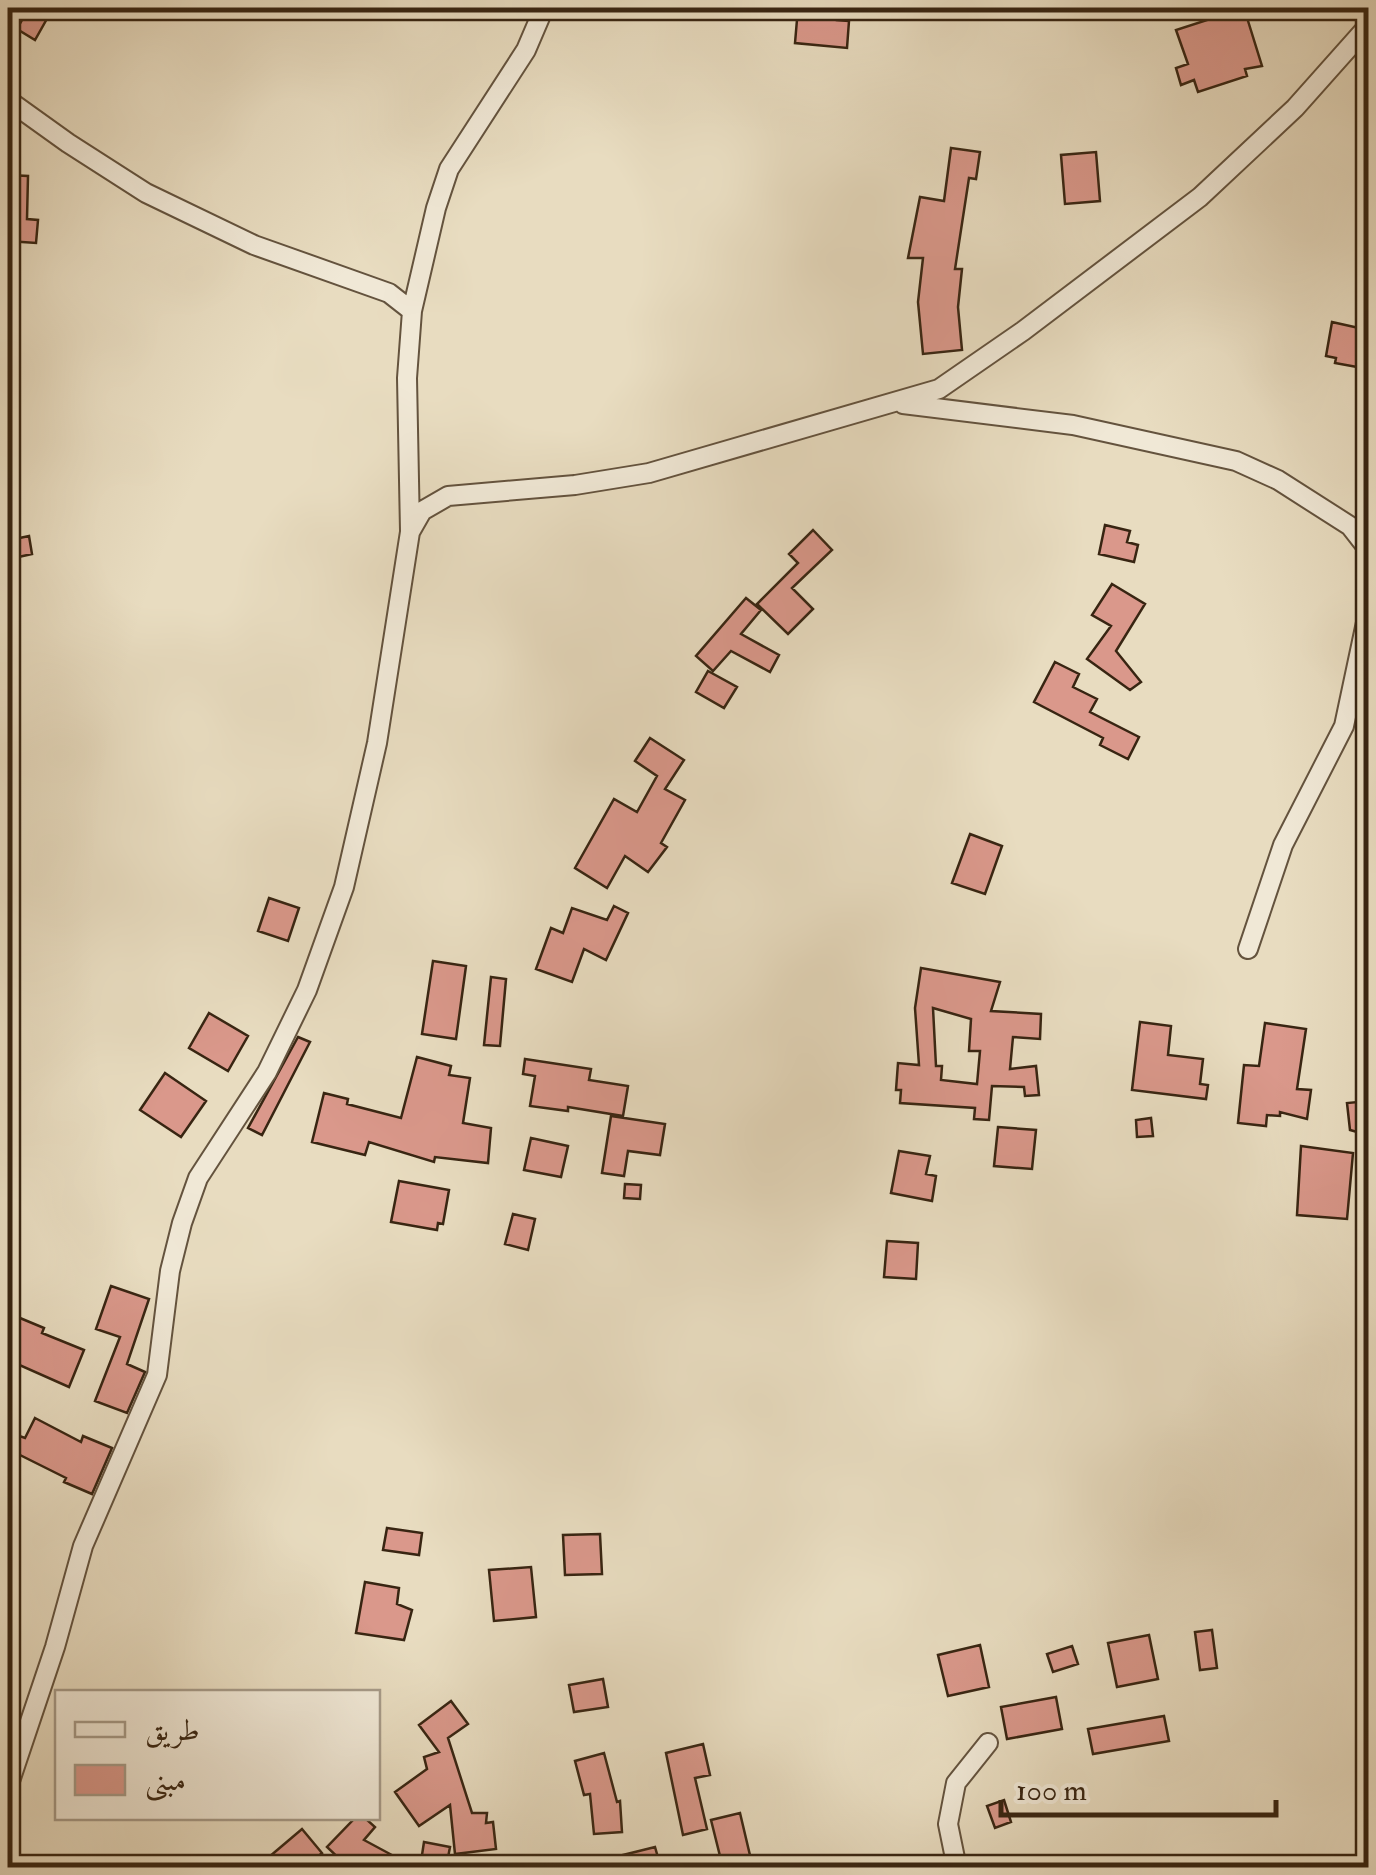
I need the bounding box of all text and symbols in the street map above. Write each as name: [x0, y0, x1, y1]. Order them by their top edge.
legend: [55, 1690, 380, 1820]
text: طريق: [145, 1712, 200, 1749]
scale bar: [1001, 1755, 1276, 1817]
text: مبنى: [145, 1762, 186, 1802]
text: 100 m: [1016, 1772, 1087, 1809]

